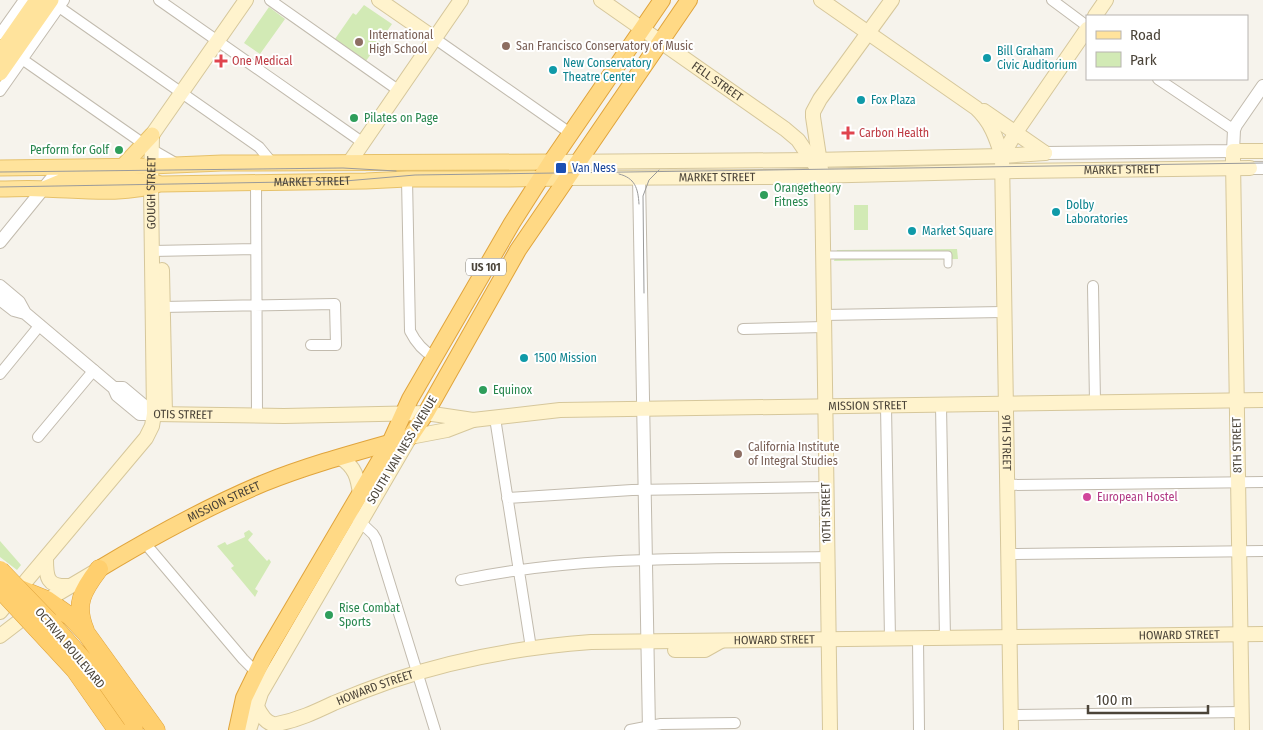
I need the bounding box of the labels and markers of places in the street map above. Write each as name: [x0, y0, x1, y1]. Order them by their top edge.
place label: International High School: [369, 28, 433, 56]
marker: International High School: [353, 36, 365, 48]
place label: San Francisco Conservatory of Music: [516, 39, 693, 53]
marker: San Francisco Conservatory of Music: [500, 40, 512, 52]
place label: Bill Graham Civic Auditorium: [997, 44, 1077, 72]
marker: Bill Graham Civic Auditorium: [981, 52, 993, 64]
marker: One Medical: [214, 54, 228, 68]
place label: One Medical: [232, 54, 292, 68]
place label: New Conservatory Theatre Center: [563, 56, 652, 84]
marker: New Conservatory Theatre Center: [547, 64, 559, 76]
place label: Fox Plaza: [871, 93, 916, 107]
marker: Fox Plaza: [855, 94, 867, 106]
place label: Pilates on Page: [364, 111, 438, 125]
marker: Pilates on Page: [348, 112, 360, 124]
marker: Carbon Health: [841, 126, 855, 140]
place label: Carbon Health: [859, 126, 929, 140]
place label: Perform for Golf: [30, 143, 110, 157]
marker: Perform for Golf: [113, 144, 125, 156]
marker: Van Ness: [554, 161, 568, 175]
place label: Van Ness: [572, 161, 616, 175]
place label: Orangetheory Fitness: [774, 181, 842, 209]
marker: Orangetheory Fitness: [758, 189, 770, 201]
place label: Dolby Laboratories: [1066, 198, 1128, 226]
marker: Dolby Laboratories: [1050, 206, 1062, 218]
place label: Market Square: [922, 224, 993, 238]
marker: Market Square: [906, 225, 918, 237]
place label: 1500 Mission: [534, 351, 597, 365]
marker: 1500 Mission: [518, 352, 530, 364]
place label: Equinox: [493, 383, 533, 397]
marker: Equinox: [477, 384, 489, 396]
place label: California Institute of Integral Studies: [748, 440, 840, 468]
marker: California Institute of Integral Studies: [732, 448, 744, 460]
place label: European Hostel: [1097, 490, 1178, 504]
marker: European Hostel: [1081, 491, 1093, 503]
place label: Rise Combat Sports: [339, 601, 400, 629]
marker: Rise Combat Sports: [323, 609, 335, 621]

